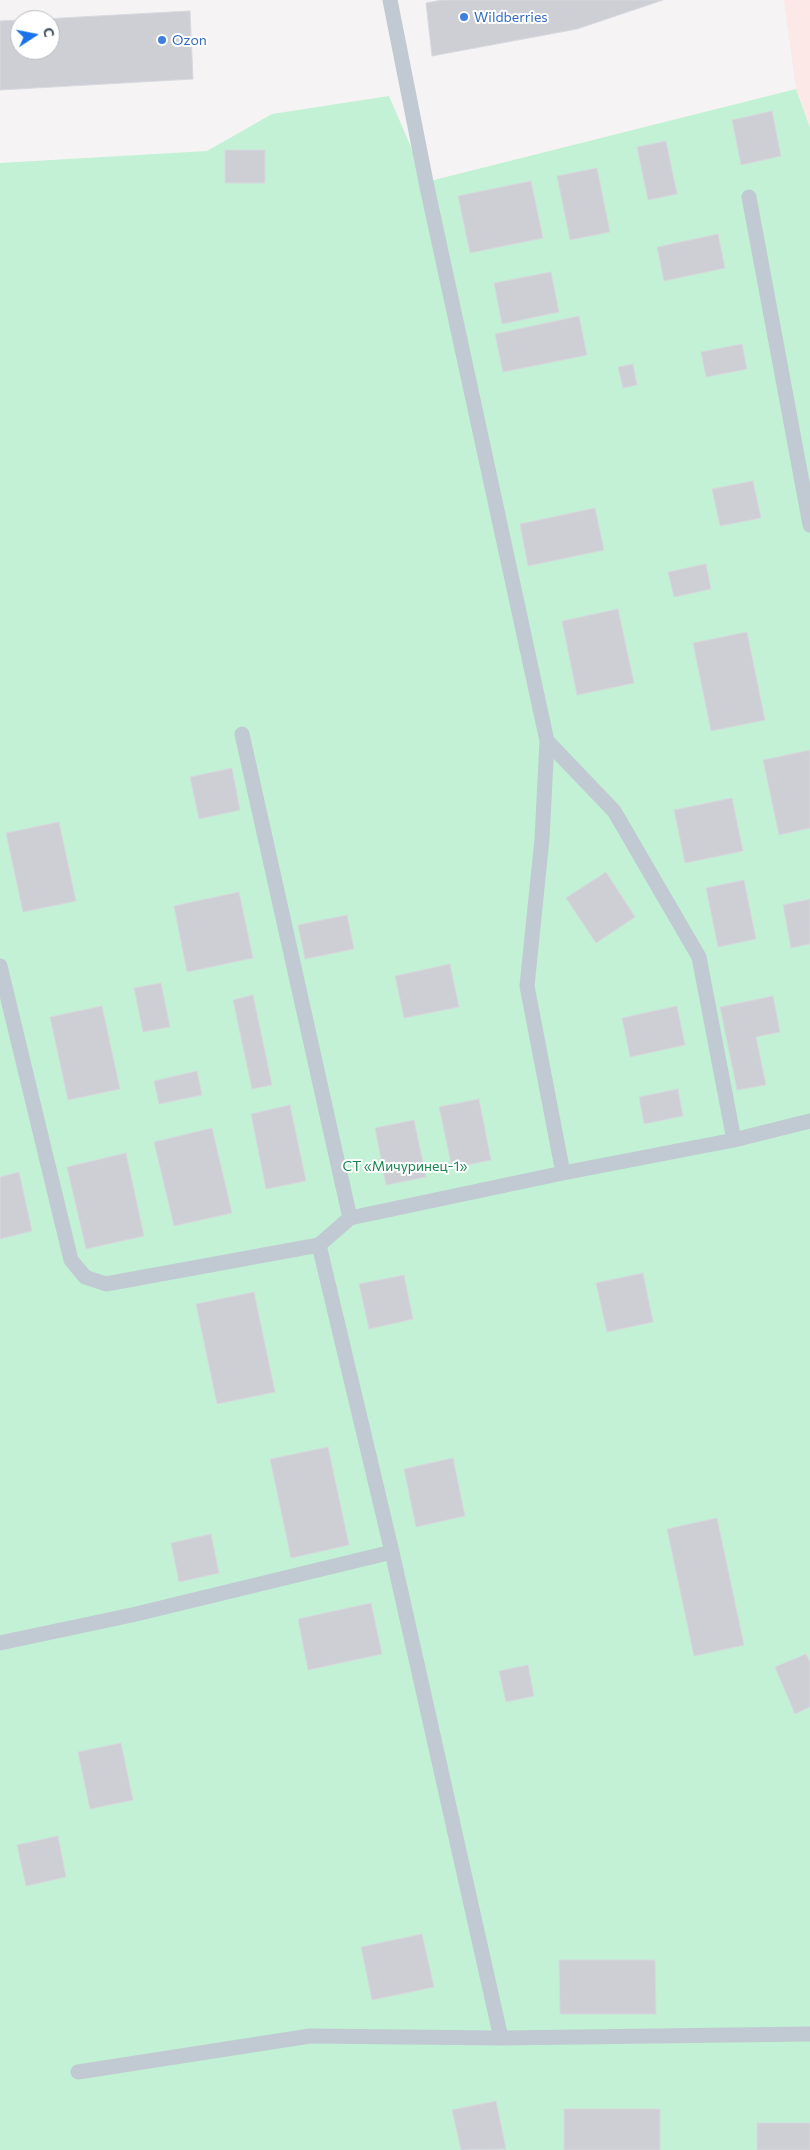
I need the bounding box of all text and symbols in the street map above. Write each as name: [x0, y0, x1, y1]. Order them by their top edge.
place label: Wildberries: [474, 9, 548, 25]
north arrow: [10, 10, 60, 60]
marker: Wildberries: [458, 11, 470, 23]
text: С: [40, 26, 58, 39]
place label: Ozon: [172, 32, 207, 48]
marker: Ozon: [156, 34, 168, 46]
park label: СТ «Мичуринец-1»: [343, 1158, 467, 1174]

